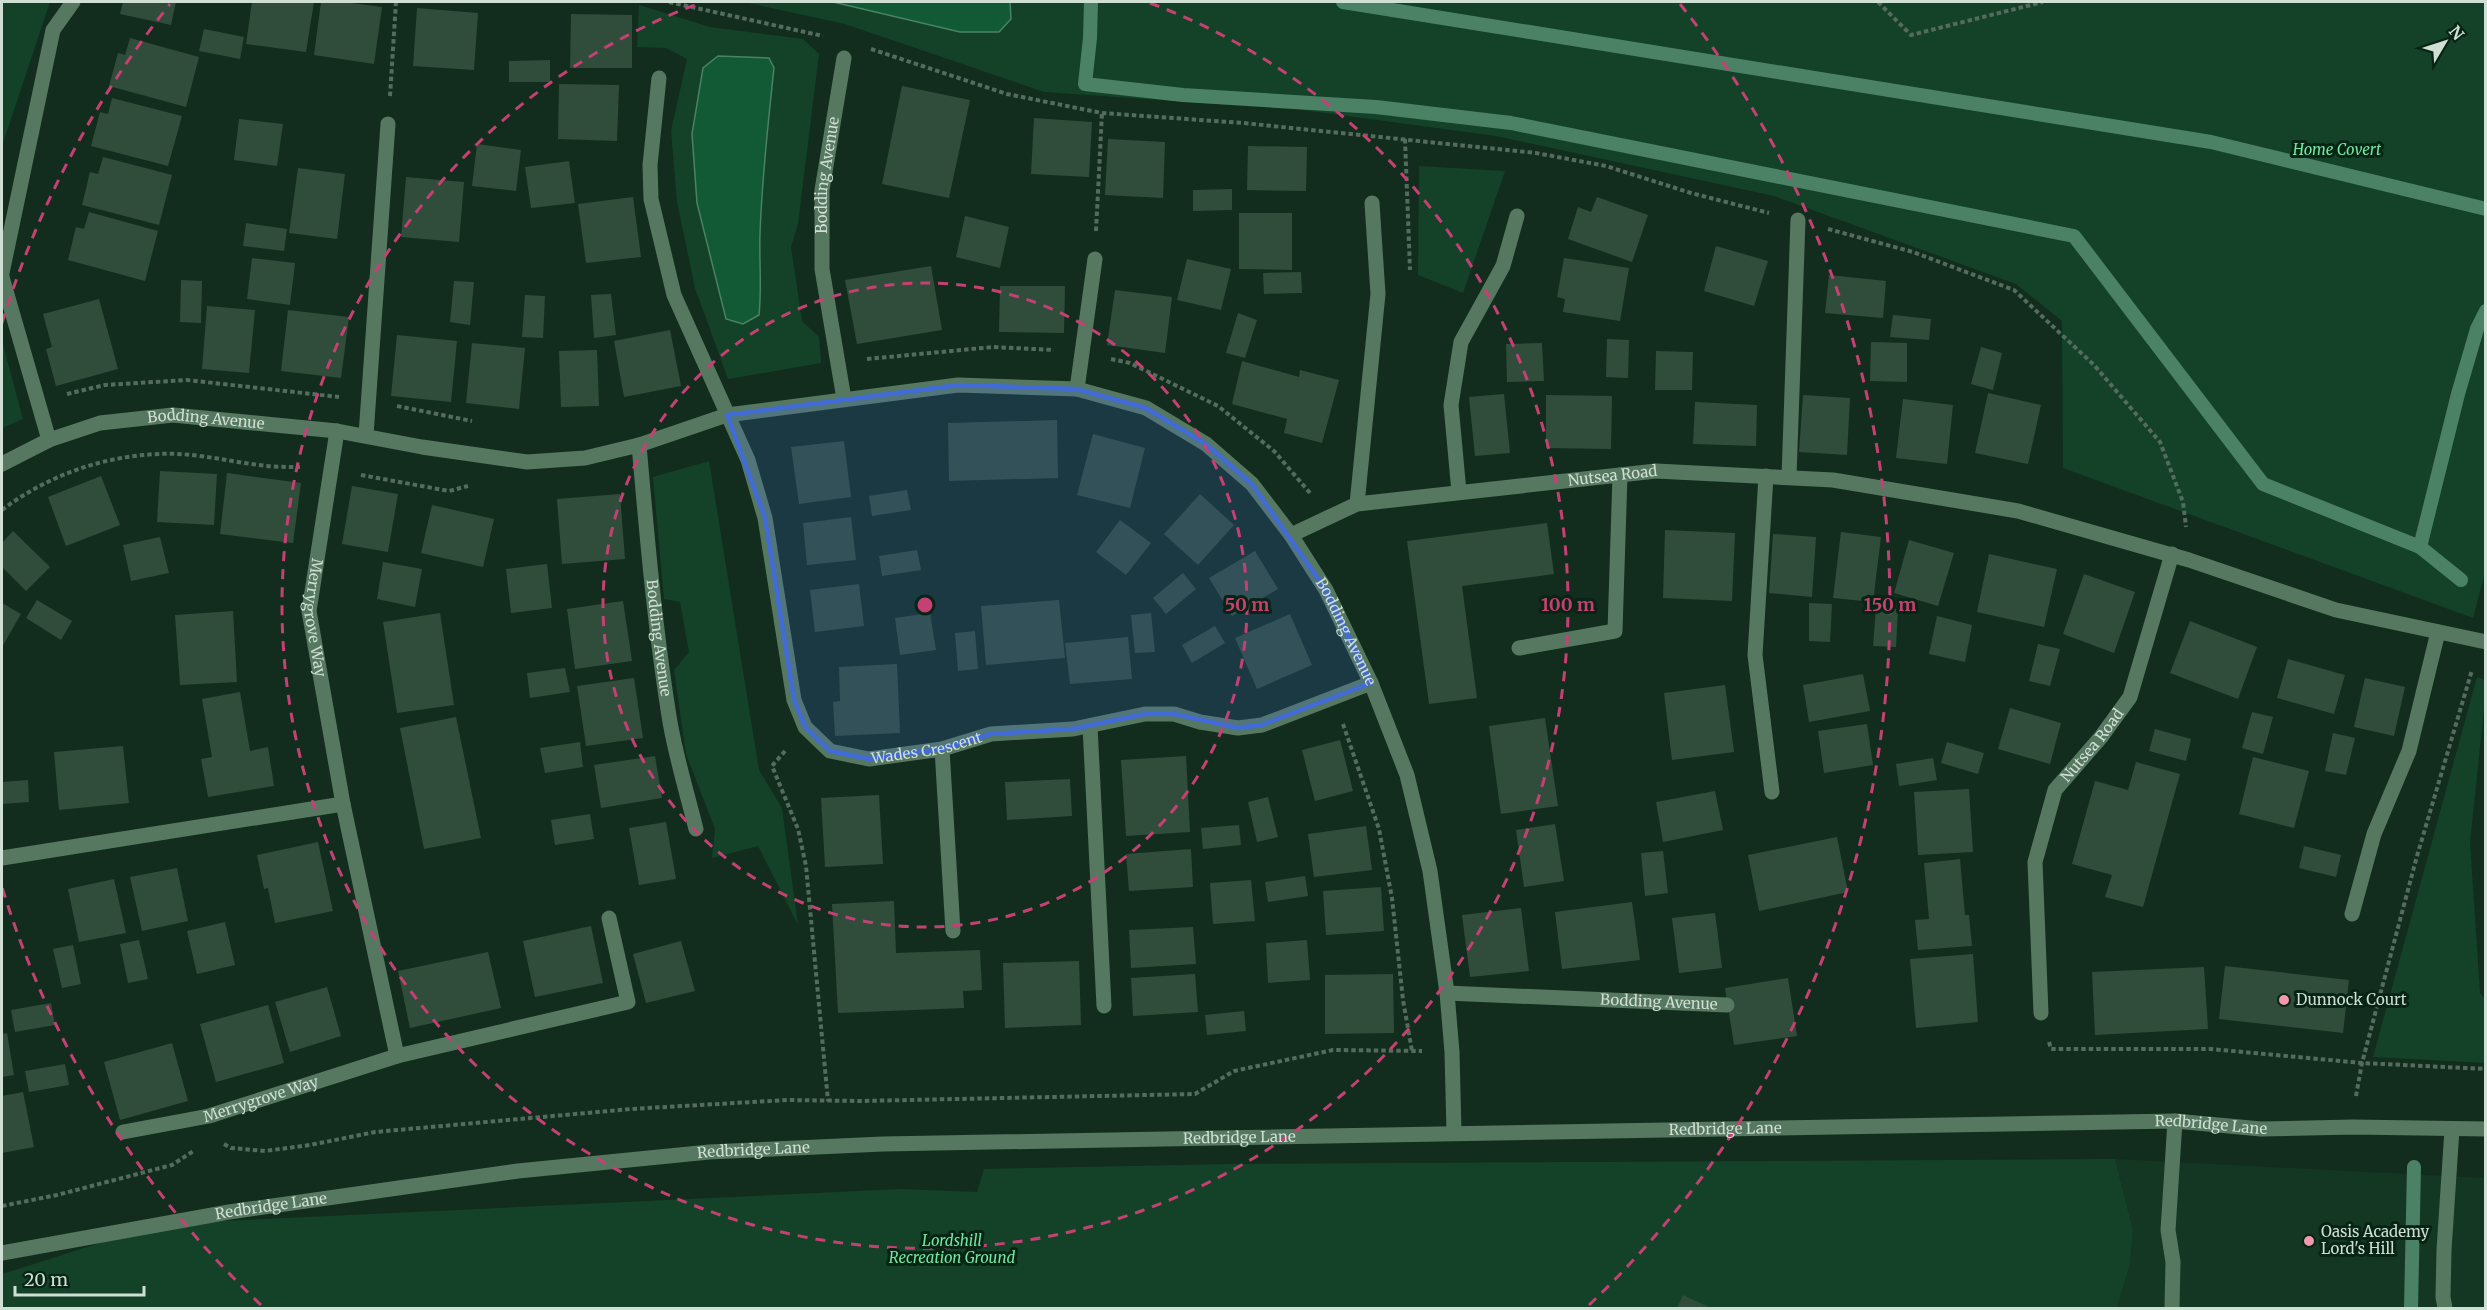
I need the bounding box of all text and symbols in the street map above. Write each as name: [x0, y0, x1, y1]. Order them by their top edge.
north arrow: [2415, 12, 2475, 72]
text: N: [2445, 21, 2469, 44]
street label: Bodding Avenue: [812, 115, 843, 234]
park label: Home Covert: [2292, 140, 2382, 159]
street label: Bodding Avenue: [146, 405, 266, 433]
street label: Nutsea Road: [1567, 461, 1658, 490]
street label: Merrygrove Way: [300, 557, 330, 679]
street label: Bodding Avenue: [1312, 574, 1381, 689]
street label: Bodding Avenue: [643, 579, 676, 698]
text: 50 m: [1225, 593, 1269, 616]
text: 100 m: [1541, 593, 1595, 616]
text: 150 m: [1864, 593, 1916, 616]
centre of rings: [915, 595, 935, 615]
street label: Nutsea Road: [2056, 705, 2128, 786]
street label: Wades Crescent: [869, 727, 984, 768]
street label: Bodding Avenue: [1600, 990, 1718, 1014]
place label: Dunnock Court: [2296, 990, 2407, 1009]
marker: Dunnock Court: [2277, 993, 2291, 1007]
street label: Merrygrove Way: [201, 1072, 321, 1126]
street label: Redbridge Lane: [2154, 1111, 2268, 1138]
street label: Redbridge Lane: [1669, 1118, 1782, 1139]
street label: Redbridge Lane: [1183, 1127, 1296, 1148]
street label: Redbridge Lane: [696, 1137, 810, 1162]
street label: Redbridge Lane: [213, 1188, 328, 1223]
place label: Oasis Academy Lord's Hill: [2321, 1222, 2430, 1258]
park label: Lordshill Recreation Ground: [889, 1231, 1015, 1267]
marker: Oasis Academy Lord's Hill: [2302, 1234, 2316, 1248]
scale bar: [15, 1259, 144, 1297]
text: 20 m: [24, 1268, 68, 1291]

